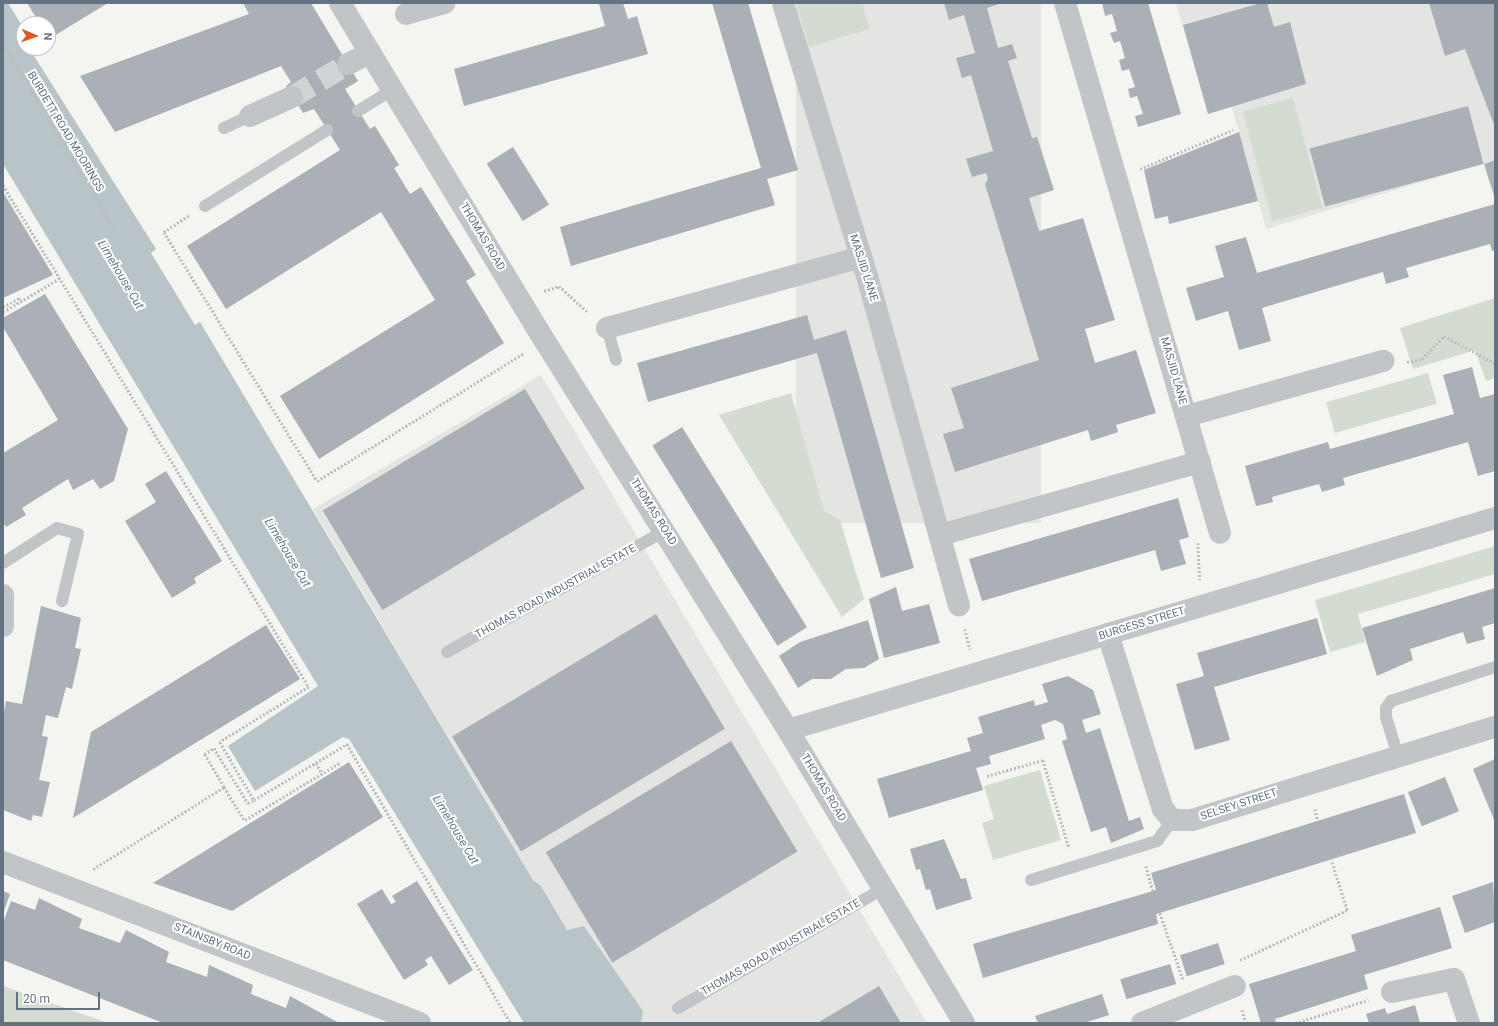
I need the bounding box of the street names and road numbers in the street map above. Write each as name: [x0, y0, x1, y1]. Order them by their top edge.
street label: BURDETT ROAD MOORINGS: [24, 69, 106, 195]
street label: THOMAS ROAD: [457, 201, 507, 273]
street label: MASJID LANE: [846, 233, 880, 303]
street label: MASJID LANE: [1157, 336, 1189, 406]
street label: THOMAS ROAD: [627, 476, 679, 548]
street label: THOMAS ROAD INDUSTRIAL ESTATE: [473, 542, 639, 642]
street label: BURGESS STREET: [1097, 605, 1187, 643]
street label: THOMAS ROAD: [798, 752, 848, 824]
street label: SELSEY STREET: [1199, 786, 1279, 824]
street label: THOMAS ROAD INDUSTRIAL ESTATE: [699, 897, 863, 999]
street label: STAINSBY ROAD: [172, 921, 252, 963]

